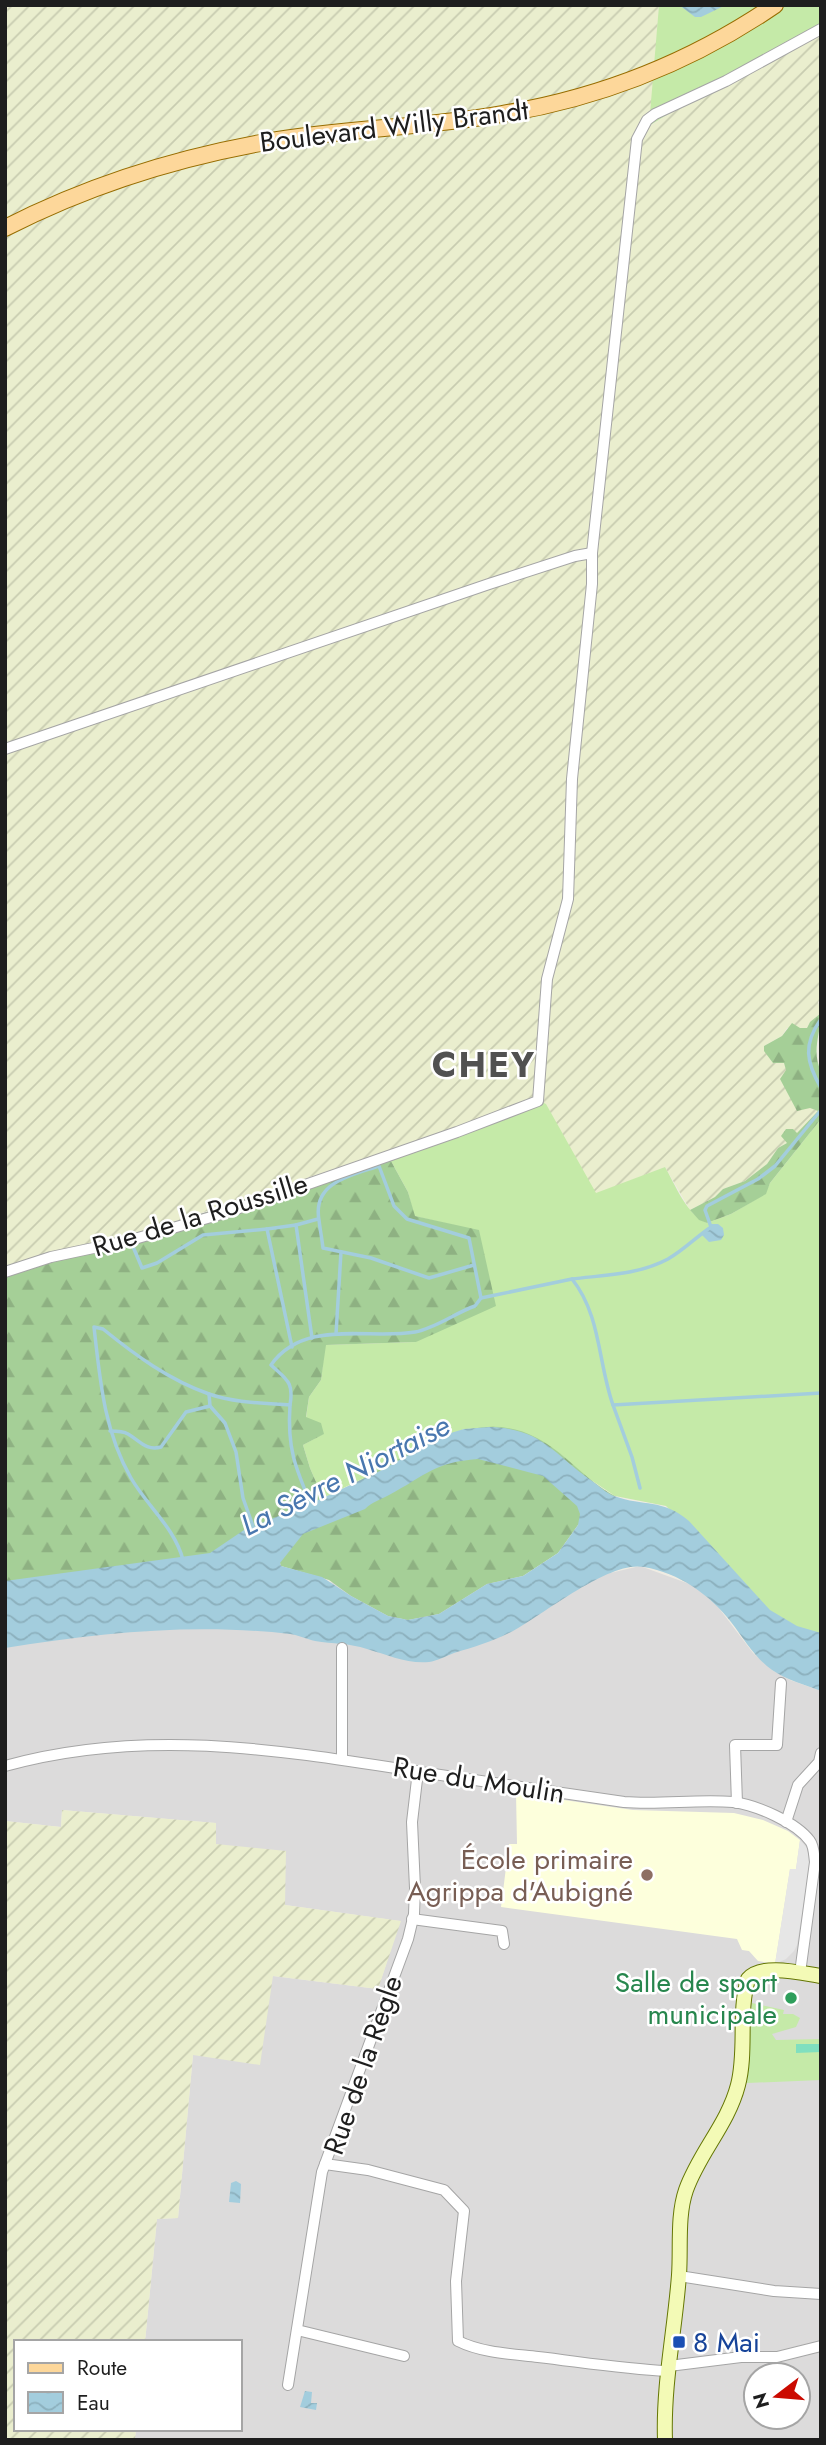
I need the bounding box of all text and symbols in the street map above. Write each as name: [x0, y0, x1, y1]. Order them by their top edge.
street label: Boulevard Willy Brandt: [257, 89, 531, 163]
district label: CHEY: [432, 1040, 536, 1090]
street label: Rue de la Roussille: [87, 1163, 313, 1267]
water label: La Sèvre Niortaise: [233, 1404, 457, 1546]
street label: Rue du Moulin: [390, 1746, 568, 1814]
place label: École primaire Agrippa d'Aubigné: [407, 1839, 633, 1912]
marker: École primaire Agrippa d'Aubigné: [639, 1867, 655, 1883]
place label: Salle de sport municipale: [615, 1962, 777, 2035]
street label: Rue de la Règle: [313, 1970, 413, 2160]
marker: Salle de sport municipale: [783, 1990, 799, 2006]
place label: 8 Mai: [693, 2322, 760, 2363]
marker: 8 Mai: [671, 2334, 687, 2350]
legend: [14, 2340, 242, 2431]
text: Route: [77, 2353, 127, 2383]
north arrow: [742, 2361, 812, 2431]
text: Eau: [77, 2388, 110, 2418]
text: N: [746, 2390, 776, 2412]

